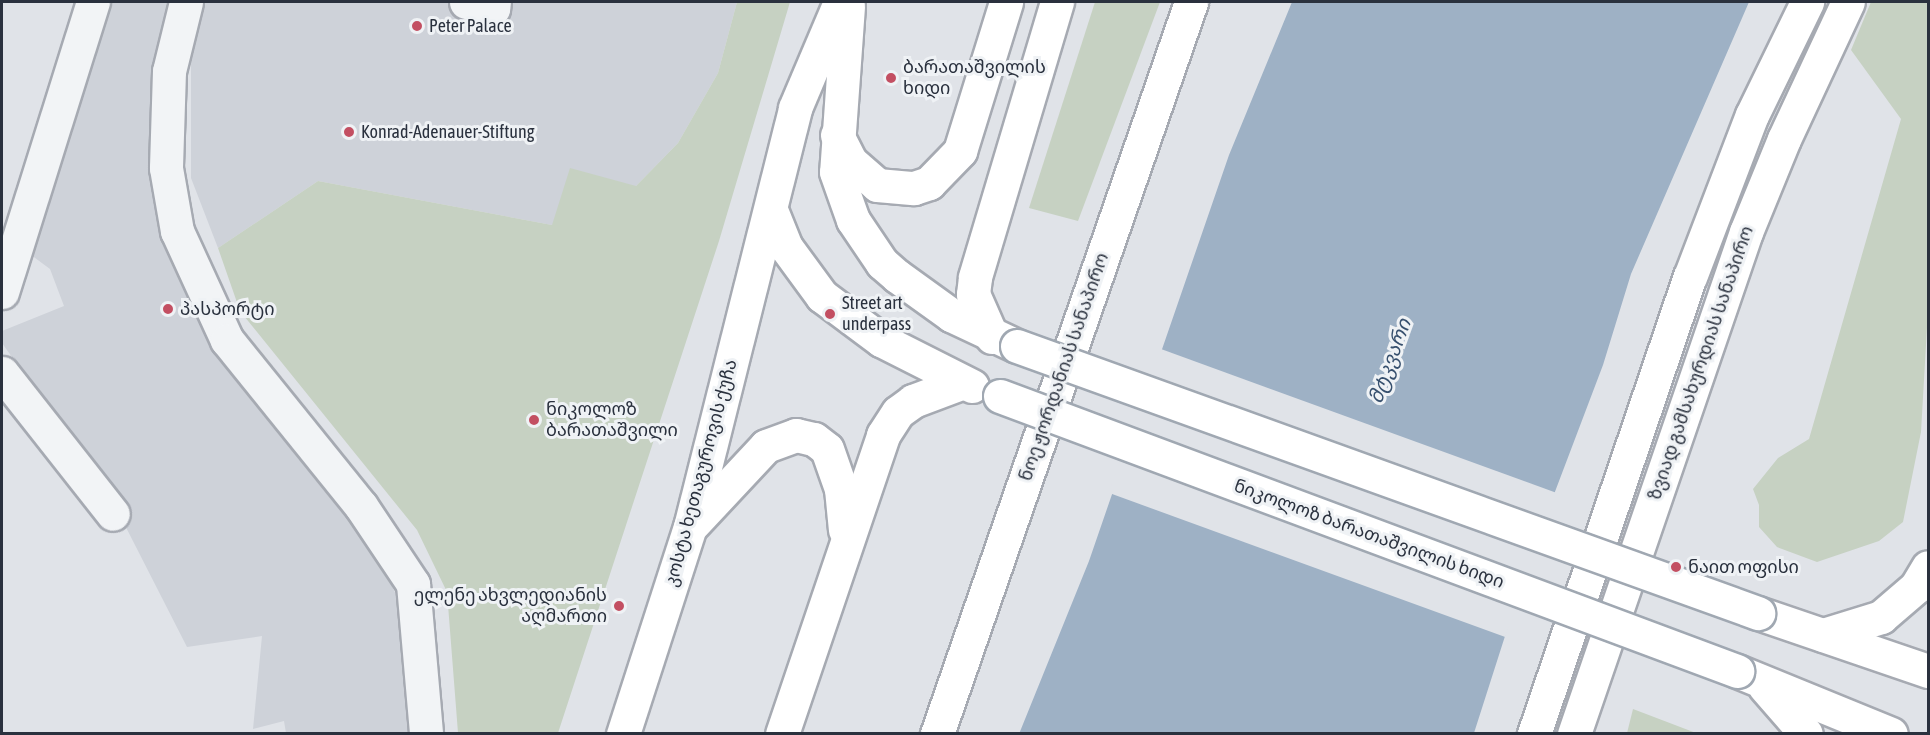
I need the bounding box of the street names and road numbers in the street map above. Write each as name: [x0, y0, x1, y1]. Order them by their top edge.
street label: ზვიად გამსახურდიას სანაპირო: [1644, 223, 1758, 503]
street label: ნოე ჟორდანიას სანაპირო: [1015, 250, 1113, 484]
street label: კოსტა ხეთაგუროვის ქუჩა: [660, 357, 742, 589]
street label: ნიკოლოზ ბარათაშვილის ხიდი: [1231, 475, 1507, 593]

